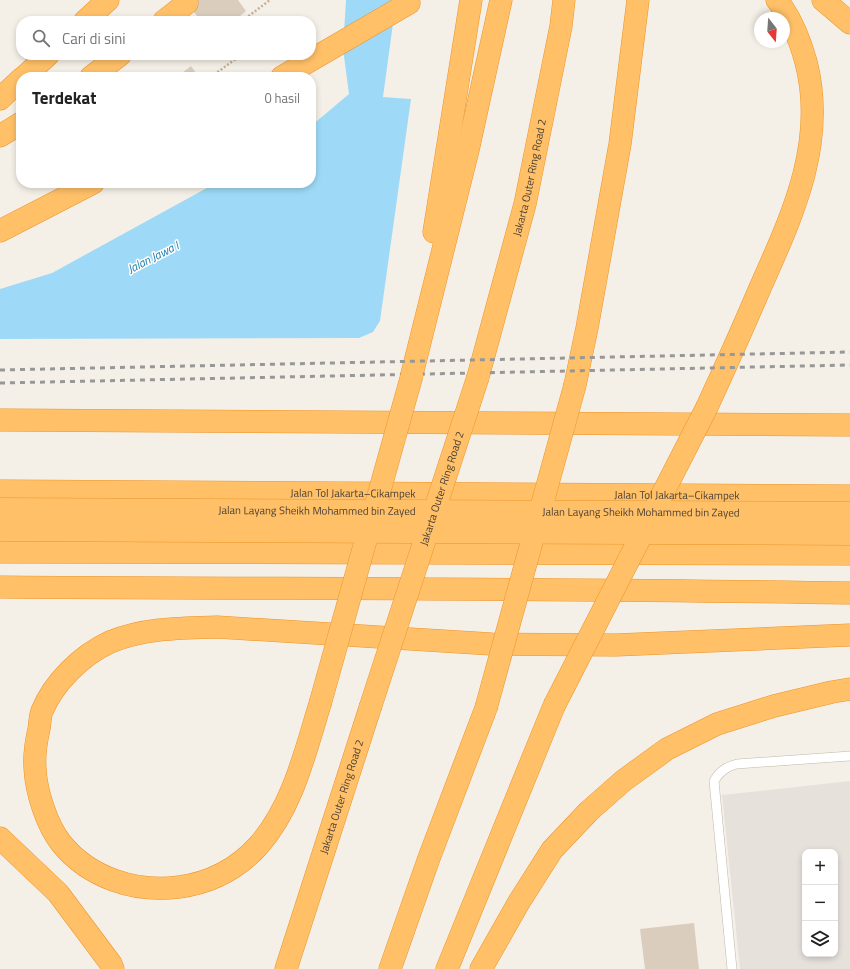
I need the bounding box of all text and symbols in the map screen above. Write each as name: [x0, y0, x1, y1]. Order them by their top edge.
north arrow: [754, 12, 790, 48]
search box: [16, 16, 316, 60]
icon: search: [30, 27, 52, 49]
text: Cari di sini: [62, 27, 126, 50]
text: Terdekat: [32, 85, 96, 111]
text: 0 hasil: [264, 88, 300, 108]
street label: Jakarta Outer Ring Road 2: [509, 118, 550, 238]
water label: Jalan Jawa I: [124, 235, 183, 278]
street label: Jakarta Outer Ring Road 2: [416, 429, 468, 548]
street label: Jalan Tol Jakarta–Cikampek: [290, 485, 416, 501]
street label: Jalan Tol Jakarta–Cikampek: [614, 487, 740, 503]
street label: Jalan Layang Sheikh Mohammed bin Zayed: [218, 502, 416, 519]
street label: Jalan Layang Sheikh Mohammed bin Zayed: [542, 504, 740, 520]
street label: Jakarta Outer Ring Road 2: [316, 737, 367, 856]
map controls: [802, 849, 838, 957]
button: +: [802, 849, 838, 885]
button: −: [802, 885, 838, 921]
button: layers: [802, 921, 838, 957]

